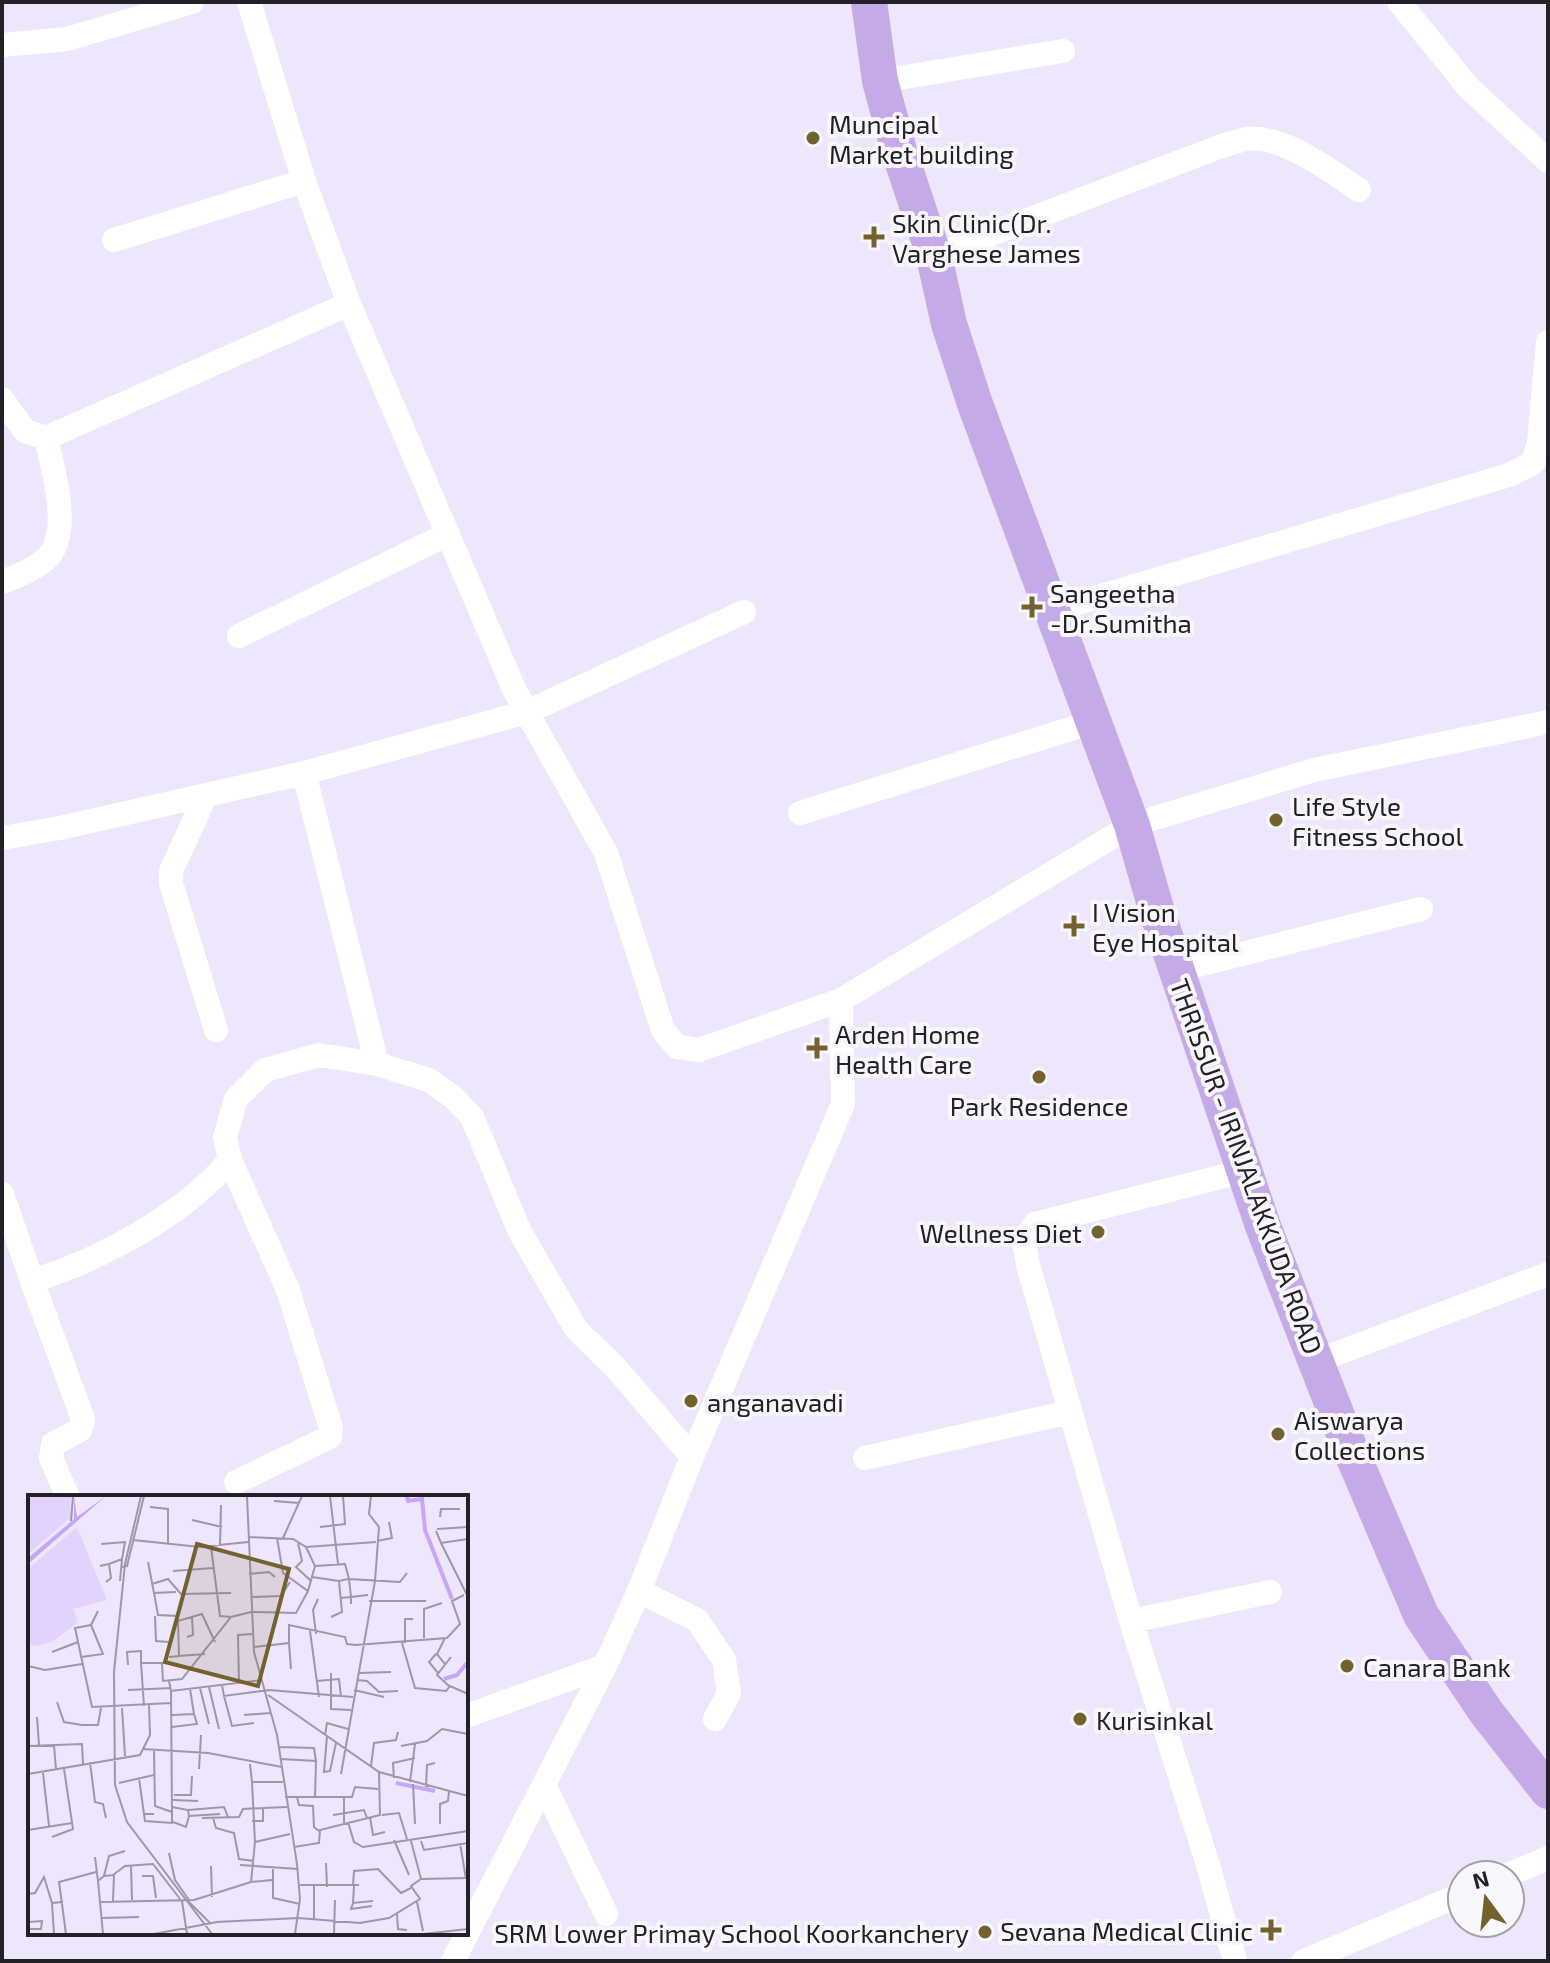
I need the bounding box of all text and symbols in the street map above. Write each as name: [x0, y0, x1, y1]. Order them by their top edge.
place label: Muncipal Market building: [829, 108, 1014, 169]
marker: Muncipal Market building: [804, 129, 822, 147]
place label: Skin Clinic(Dr. Varghese James: [892, 207, 1081, 268]
marker: Skin Clinic(Dr. Varghese James: [863, 226, 885, 248]
place label: Sangeetha -Dr.Sumitha: [1050, 577, 1192, 638]
marker: Sangeetha -Dr.Sumitha: [1021, 596, 1043, 618]
place label: Life Style Fitness School: [1292, 790, 1464, 851]
marker: Life Style Fitness School: [1267, 811, 1285, 829]
place label: I Vision Eye Hospital: [1092, 896, 1239, 957]
marker: I Vision Eye Hospital: [1063, 915, 1085, 937]
street label: THRISSUR - IRINJALAKKUDA ROAD: [1165, 974, 1329, 1358]
place label: Arden Home Health Care: [835, 1018, 980, 1079]
marker: Arden Home Health Care: [806, 1037, 828, 1059]
marker: Park Residence: [1030, 1068, 1048, 1086]
place label: Park Residence: [950, 1090, 1128, 1121]
place label: Wellness Diet: [920, 1217, 1082, 1248]
marker: Wellness Diet: [1089, 1223, 1107, 1241]
place label: anganavadi: [707, 1386, 844, 1417]
marker: anganavadi: [682, 1392, 700, 1410]
place label: Aiswarya Collections: [1294, 1404, 1425, 1465]
marker: Aiswarya Collections: [1269, 1425, 1287, 1443]
inset map: [28, 1495, 468, 1935]
place label: Canara Bank: [1363, 1651, 1511, 1682]
marker: Canara Bank: [1338, 1657, 1356, 1675]
place label: Kurisinkal: [1096, 1704, 1213, 1735]
marker: Kurisinkal: [1071, 1710, 1089, 1728]
north arrow: [1446, 1859, 1526, 1939]
text: N: [1470, 1864, 1492, 1893]
place label: Sevana Medical Clinic: [1000, 1915, 1253, 1946]
place label: SRM Lower Primay School Koorkanchery: [494, 1917, 969, 1948]
marker: Sevana Medical Clinic: [1260, 1919, 1282, 1941]
marker: SRM Lower Primay School Koorkanchery: [976, 1923, 994, 1941]

